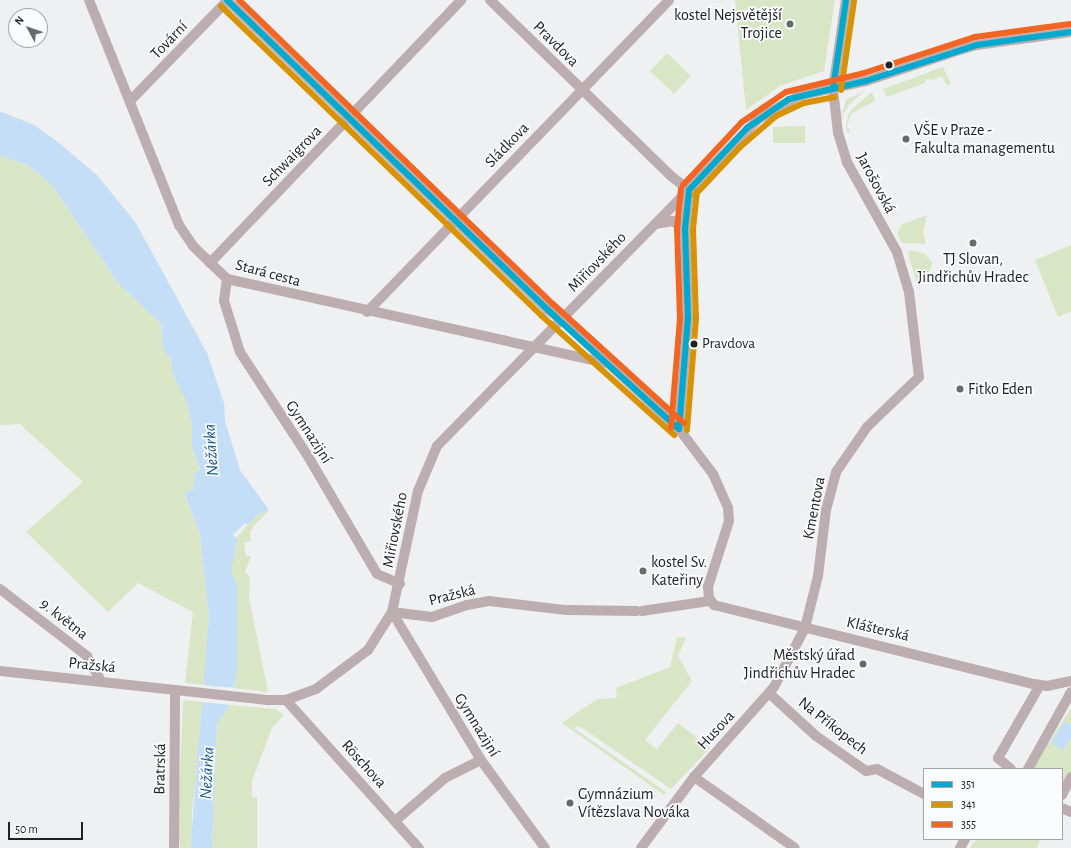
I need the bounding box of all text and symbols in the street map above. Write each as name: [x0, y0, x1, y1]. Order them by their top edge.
place label: kostel Nejsvětější Trojice: [674, 5, 782, 43]
north arrow: [8, 8, 48, 48]
text: N: [13, 14, 26, 27]
street label: Tovární: [146, 17, 192, 63]
street label: Pravdova: [529, 17, 583, 71]
marker: kostel Nejsvětější Trojice: [785, 19, 795, 29]
unlabelled marker: [884, 60, 894, 70]
street label: Sládkova: [481, 118, 533, 172]
place label: VŠE v Praze - Fakulta managementu: [914, 120, 1055, 158]
street label: Schwaigrova: [258, 121, 326, 191]
marker: VŠE v Praze - Fakulta managementu: [901, 134, 911, 144]
street label: Jarošovská: [852, 150, 900, 216]
street label: Miřiovského: [564, 228, 630, 296]
marker: TJ Slovan, Jindřichův Hradec: [968, 238, 978, 248]
place label: TJ Slovan, Jindřichův Hradec: [917, 249, 1029, 287]
street label: Stará cesta: [233, 255, 303, 291]
place label: Pravdova: [702, 335, 755, 353]
marker: Pravdova: [689, 339, 699, 349]
place label: Fitko Eden: [968, 379, 1033, 399]
marker: Fitko Eden: [955, 384, 965, 394]
street label: Gymnazijní: [282, 397, 336, 467]
water label: Nežárka: [199, 423, 223, 477]
street label: Kmentova: [799, 475, 829, 541]
street label: Miřiovského: [378, 491, 412, 569]
place label: kostel Sv. Kateřiny: [651, 552, 707, 590]
marker: kostel Sv. Kateřiny: [638, 566, 648, 576]
street label: Pražská: [427, 580, 477, 610]
street label: 9. května: [36, 594, 92, 644]
street label: Klášterská: [845, 612, 911, 646]
place label: Městský úřad Jindřichův Hradec: [744, 645, 855, 683]
street label: Pražská: [67, 653, 117, 677]
marker: Městský úřad Jindřichův Hradec: [858, 659, 868, 669]
street label: Gymnazijní: [450, 690, 504, 760]
street label: Na Příkopech: [795, 693, 871, 759]
street label: Husova: [693, 706, 739, 754]
street label: Röschova: [337, 736, 391, 792]
street label: Bratrská: [150, 743, 170, 795]
water label: Nežárka: [195, 746, 219, 800]
legend: [923, 768, 1063, 840]
text: 351: [961, 778, 975, 790]
place label: Gymnázium Vítězslava Nováka: [578, 784, 690, 822]
marker: Gymnázium Vítězslava Nováka: [565, 798, 575, 808]
text: 341: [961, 798, 976, 810]
scale bar: [10, 814, 85, 840]
text: 355: [961, 818, 976, 830]
text: 50 m: [15, 823, 38, 835]

